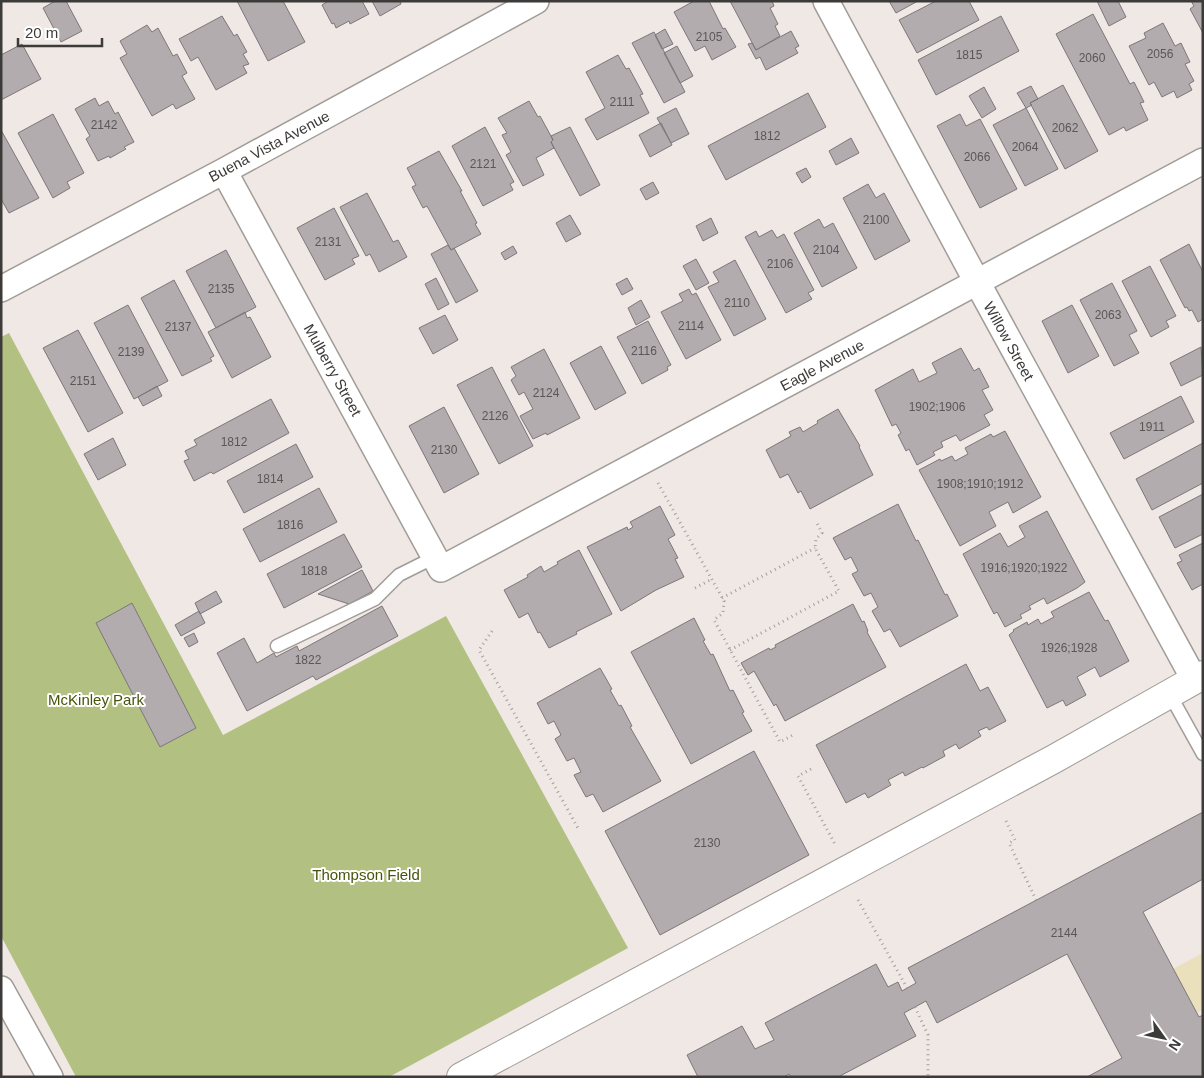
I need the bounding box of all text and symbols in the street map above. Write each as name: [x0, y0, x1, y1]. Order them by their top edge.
scale bar: [18, 15, 101, 47]
text: 20 m: [25, 24, 58, 41]
house number: 2105: [696, 30, 723, 44]
house number: 2056: [1147, 47, 1174, 61]
house number: 1815: [956, 48, 983, 62]
house number: 2060: [1079, 51, 1106, 65]
house number: 2111: [610, 95, 635, 109]
street label: Buena Vista Avenue: [206, 107, 332, 185]
house number: 2142: [91, 118, 118, 132]
house number: 2062: [1052, 121, 1079, 135]
house number: 1812: [754, 129, 781, 143]
house number: 2064: [1012, 140, 1039, 154]
house number: 2066: [964, 150, 991, 164]
house number: 2121: [470, 157, 497, 171]
house number: 2100: [863, 213, 890, 227]
house number: 2131: [315, 235, 342, 249]
house number: 2104: [813, 243, 840, 257]
house number: 2106: [767, 257, 794, 271]
house number: 2135: [208, 282, 235, 296]
house number: 2110: [724, 296, 750, 310]
street label: Willow Street: [980, 299, 1038, 384]
house number: 2063: [1095, 308, 1122, 322]
house number: 2114: [678, 319, 704, 333]
house number: 2137: [165, 320, 192, 334]
street label: Mulberry Street: [301, 321, 366, 420]
street label: Eagle Avenue: [777, 336, 867, 394]
house number: 2116: [631, 344, 657, 358]
house number: 2139: [118, 345, 145, 359]
house number: 2151: [70, 374, 97, 388]
house number: 2124: [533, 386, 560, 400]
house number: 1902;1906: [909, 400, 966, 414]
house number: 2126: [482, 409, 509, 423]
house number: 1911: [1139, 420, 1165, 434]
house number: 1812: [221, 435, 248, 449]
house number: 2130: [431, 443, 458, 457]
house number: 1814: [257, 472, 284, 486]
house number: 1908;1910;1912: [937, 477, 1024, 491]
house number: 1816: [277, 518, 304, 532]
house number: 1916;1920;1922: [981, 561, 1068, 575]
house number: 1818: [301, 564, 328, 578]
house number: 1926;1928: [1041, 641, 1098, 655]
house number: 1822: [295, 653, 322, 667]
park label: McKinley Park: [48, 691, 144, 708]
house number: 2130: [694, 836, 721, 850]
park label: Thompson Field: [312, 866, 420, 883]
house number: 2144: [1051, 926, 1078, 940]
north arrow: [1139, 1013, 1189, 1063]
text: N: [1165, 1036, 1184, 1054]

